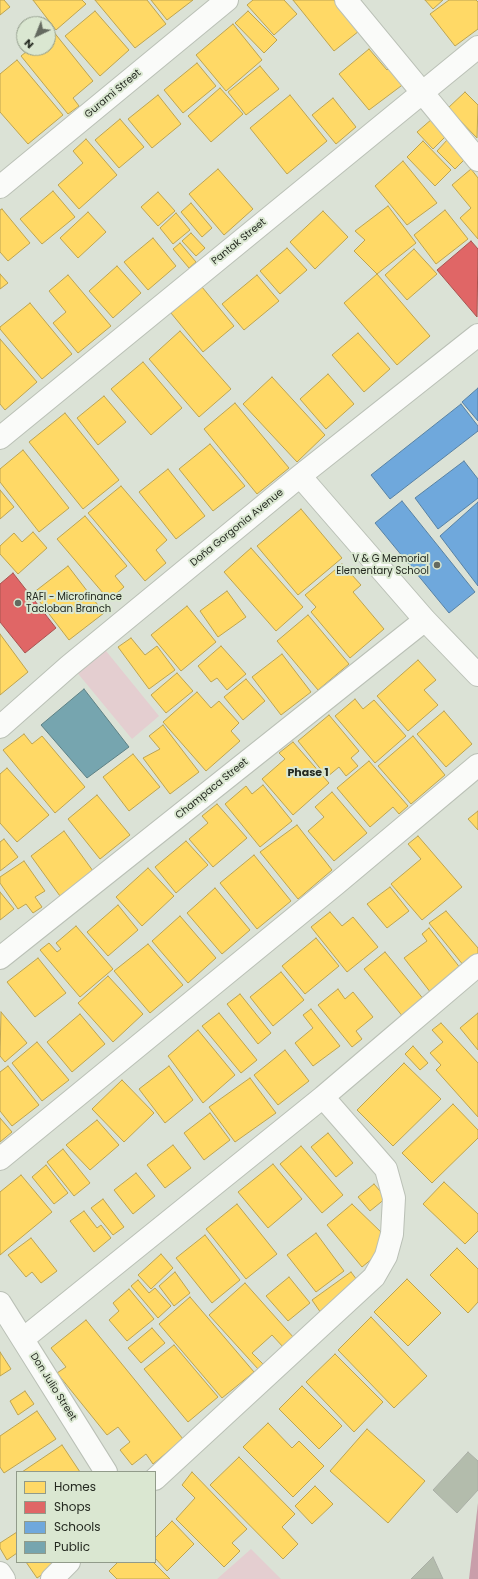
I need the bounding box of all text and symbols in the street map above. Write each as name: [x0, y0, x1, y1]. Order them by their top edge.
north arrow: [16, 16, 56, 56]
text: N: [20, 35, 37, 53]
street label: Gurami Street: [83, 67, 143, 121]
street label: Pantak Street: [209, 216, 269, 268]
street label: Doña Gorgonia Avenue: [188, 487, 286, 569]
place label: V & G Memorial Elementary School: [336, 553, 429, 576]
marker: V & G Memorial Elementary School: [432, 560, 442, 570]
place label: RAFI - Microfinance Tacloban Branch: [26, 591, 122, 614]
marker: RAFI - Microfinance Tacloban Branch: [13, 598, 23, 608]
street label: Champaca Street: [173, 756, 251, 822]
district label: Phase 1: [287, 766, 329, 780]
street label: Don Julio Street: [27, 1351, 79, 1423]
legend: [16, 1471, 156, 1563]
text: Homes: [54, 1478, 96, 1495]
text: Shops: [54, 1498, 91, 1515]
text: Schools: [54, 1518, 101, 1535]
text: Public: [54, 1538, 90, 1555]

